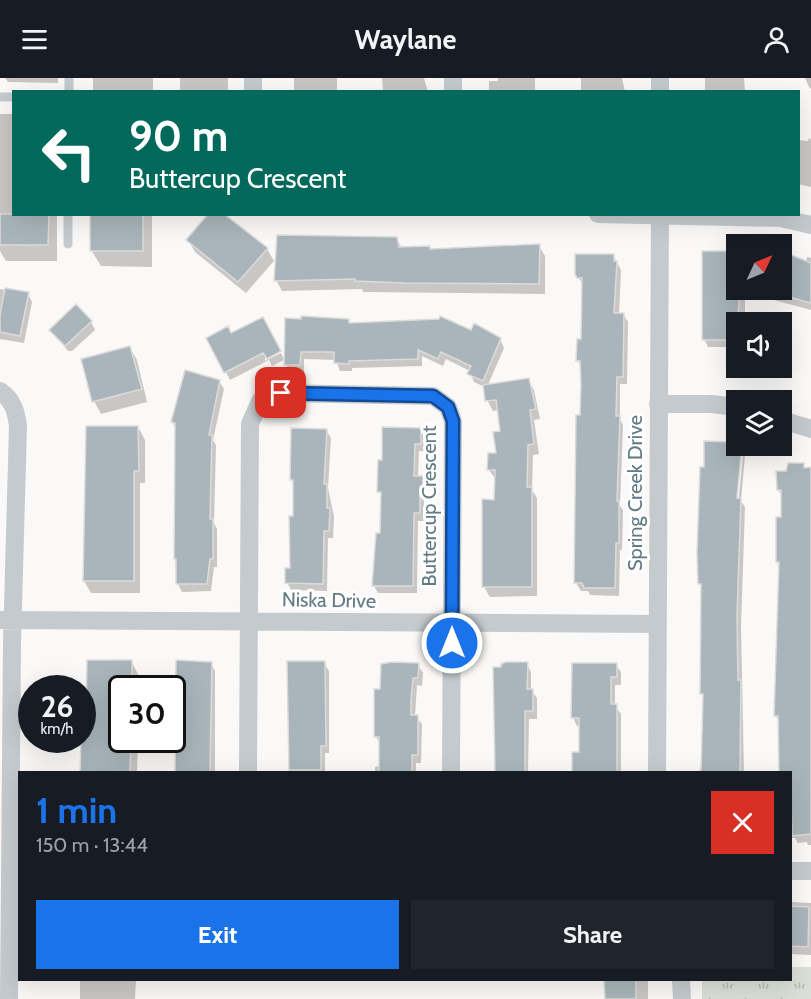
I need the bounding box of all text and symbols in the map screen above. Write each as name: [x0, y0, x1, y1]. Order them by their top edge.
icon: menu: [18, 23, 51, 56]
text: Waylane: [355, 23, 456, 56]
icon: person: [760, 23, 793, 56]
text: 90 m: [129, 110, 228, 162]
icon: left: [30, 114, 108, 192]
text: Buttercup Crescent: [129, 162, 346, 195]
north arrow: [726, 234, 792, 300]
map controls: [726, 234, 792, 456]
button: sound: [726, 312, 792, 378]
pin: [255, 367, 306, 418]
icon: arrive: [264, 376, 297, 409]
button: layers: [726, 390, 792, 456]
street label: Spring Creek Drive: [623, 415, 647, 571]
street label: Buttercup Crescent: [417, 425, 441, 586]
street label: Niska Drive: [282, 587, 376, 613]
position arrow: [420, 611, 484, 675]
speed limit sign: 30: [108, 675, 186, 753]
text: 26: [41, 688, 73, 725]
text: km/h: [41, 720, 73, 738]
text: 1 min: [36, 788, 117, 832]
button: close: [711, 791, 774, 854]
text: 150 m · 13:44: [36, 833, 148, 857]
button: Exit: [36, 900, 399, 969]
button: Share: [411, 900, 774, 969]

